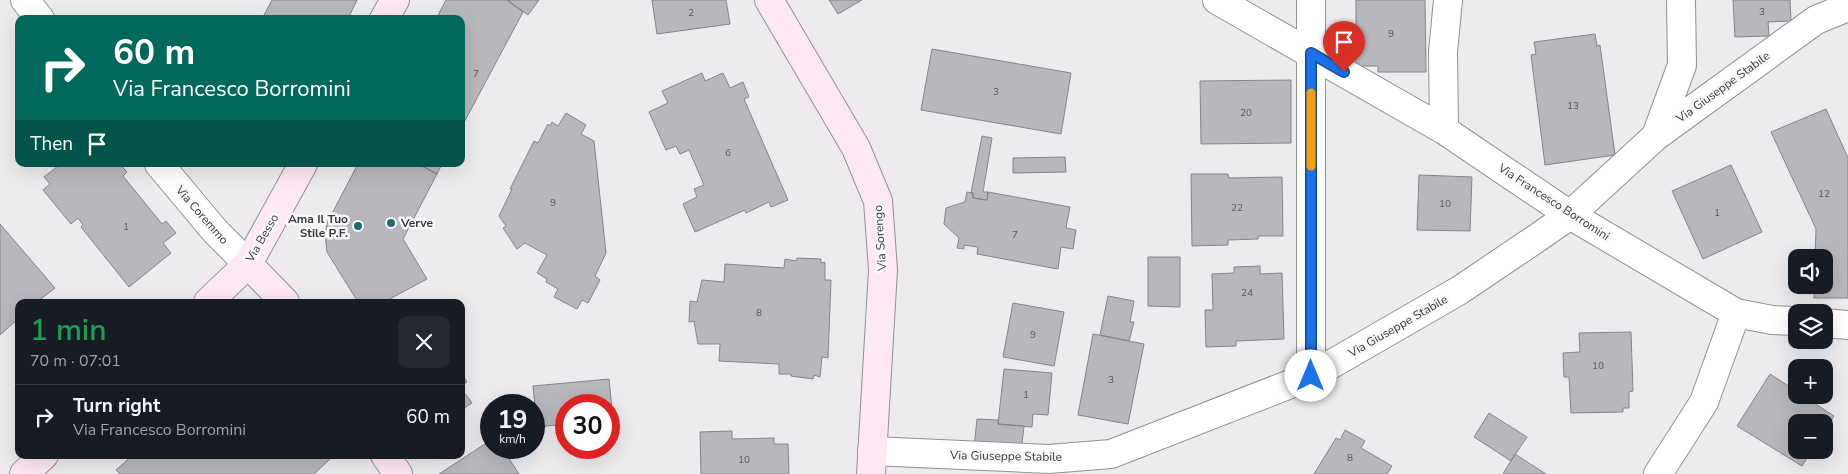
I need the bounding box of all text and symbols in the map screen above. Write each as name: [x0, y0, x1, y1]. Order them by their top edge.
house number: 3: [1759, 5, 1765, 19]
house number: 2: [688, 6, 694, 20]
pin: [1323, 21, 1365, 72]
house number: 9: [1388, 27, 1394, 41]
icon: arrive: [1330, 28, 1358, 56]
text: 60 m: [113, 29, 195, 76]
icon: right: [30, 35, 95, 100]
street label: Via Giuseppe Stabile: [1672, 48, 1773, 127]
house number: 7: [473, 67, 479, 81]
text: Via Francesco Borromini: [113, 74, 351, 104]
house number: 3: [993, 85, 999, 99]
house number: 13: [1567, 99, 1579, 113]
house number: 20: [1240, 106, 1252, 120]
icon: arrive: [83, 130, 111, 158]
text: Then: [30, 131, 73, 157]
house number: 6: [725, 146, 731, 160]
street label: Via Francesco Borromini: [1494, 159, 1613, 244]
street label: Via Coremmo: [171, 182, 232, 248]
house number: 12: [1818, 187, 1830, 201]
house number: 9: [550, 196, 556, 210]
house number: 10: [1439, 197, 1451, 211]
house number: 22: [1231, 201, 1243, 215]
street label: Via Sorengo: [870, 204, 890, 272]
house number: 1: [1714, 206, 1720, 220]
street label: Via Besso: [241, 211, 282, 266]
place label: Ama Il Tuo Stile P.F.: [288, 211, 348, 241]
place label: Verve: [400, 215, 434, 231]
marker: Verve: [385, 217, 397, 229]
house number: 1: [123, 220, 129, 234]
marker: Ama Il Tuo Stile P.F.: [352, 220, 364, 232]
house number: 7: [1012, 228, 1018, 242]
map controls: [1788, 249, 1833, 459]
button: sound: [1788, 249, 1833, 294]
house number: 24: [1241, 286, 1253, 300]
street label: Via Giuseppe Stabile: [1345, 291, 1450, 361]
button: layers: [1788, 304, 1833, 349]
house number: 8: [756, 306, 762, 320]
text: 1 min: [30, 310, 106, 351]
button: close: [398, 316, 450, 368]
house number: 9: [1030, 328, 1036, 342]
position arrow: [1284, 349, 1336, 401]
text: 70 m · 07:01: [30, 350, 121, 372]
house number: 10: [1592, 359, 1604, 373]
button: +: [1788, 359, 1833, 404]
house number: 3: [1108, 373, 1114, 387]
house number: 1: [1023, 388, 1029, 402]
text: Turn right: [73, 393, 160, 419]
speed limit sign: 30: [555, 394, 620, 459]
icon: right: [30, 403, 58, 431]
text: 19: [497, 403, 528, 437]
text: 60 m: [406, 404, 450, 430]
button: −: [1788, 414, 1833, 459]
text: Via Francesco Borromini: [73, 419, 246, 441]
text: km/h: [499, 431, 526, 447]
street label: Via Giuseppe Stabile: [949, 447, 1062, 465]
house number: 8: [1347, 451, 1353, 465]
house number: 10: [738, 453, 750, 467]

